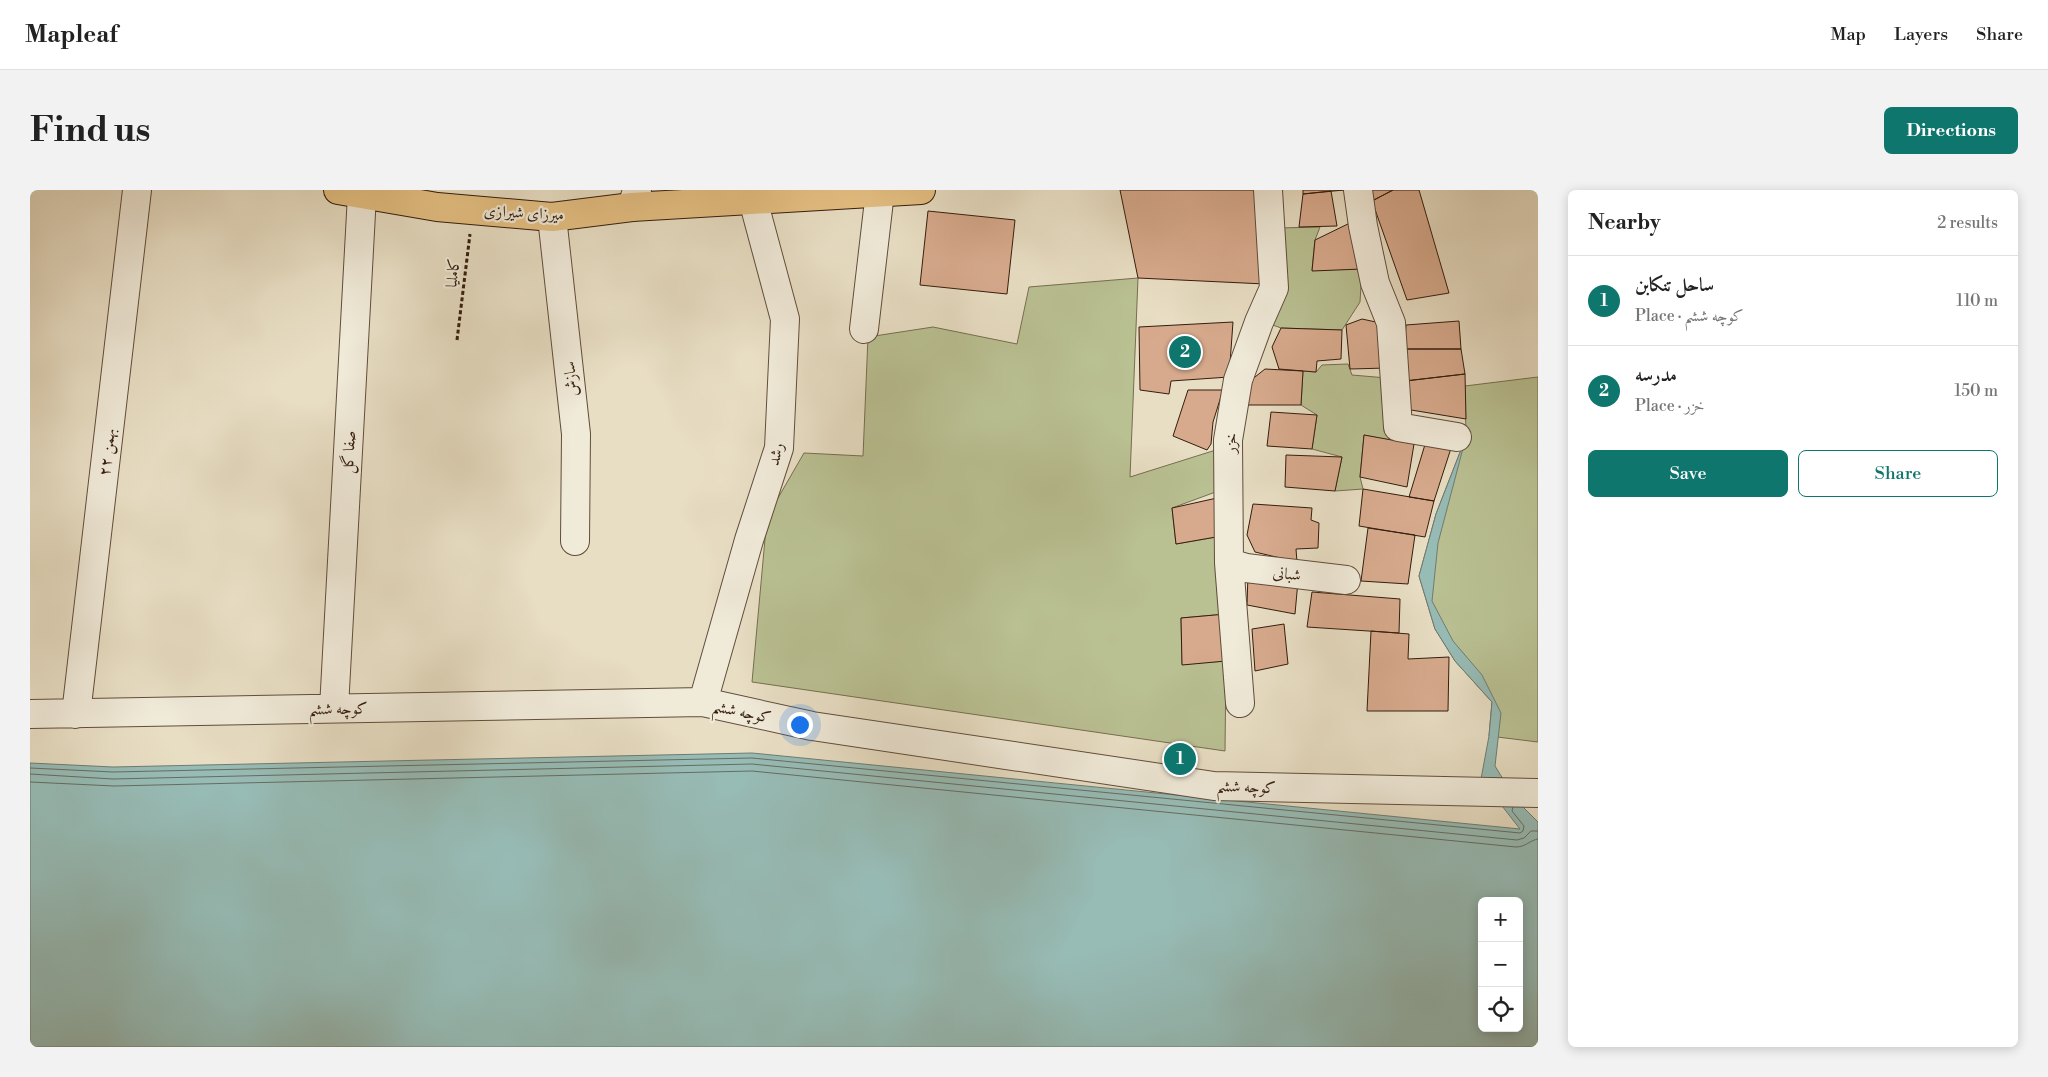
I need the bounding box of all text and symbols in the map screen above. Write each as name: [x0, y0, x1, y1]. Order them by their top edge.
text: Mapleaf: [25, 20, 118, 50]
text: Map: [1831, 23, 1866, 46]
text: Layers: [1894, 23, 1948, 46]
text: Share: [1976, 23, 2023, 46]
button: Directions: [1884, 107, 2018, 154]
text: Find us: [30, 109, 150, 152]
street label: میرزای شیرازی: [483, 201, 565, 225]
text: Nearby: [1588, 210, 1661, 236]
text: 2 results: [1937, 213, 1998, 233]
street label: کاملیا: [441, 257, 465, 289]
text: ساحل تنکابن: [1635, 273, 1714, 297]
text: 1: [1600, 291, 1608, 311]
text: 110 m: [1956, 291, 1998, 311]
text: Place · کوچه ششم: [1635, 306, 1744, 326]
pin: 2: [1169, 333, 1201, 371]
street label: سازش: [559, 360, 583, 397]
text: مدرسه: [1635, 363, 1677, 387]
text: 2: [1599, 381, 1609, 401]
text: 150 m: [1954, 381, 1998, 401]
text: Place · خزر: [1635, 396, 1705, 416]
street label: ۲۲ بهمن: [94, 427, 121, 477]
street label: صفا گل: [338, 430, 361, 474]
street label: خزر: [1220, 432, 1242, 456]
street label: رشد: [764, 441, 788, 468]
button: Save: [1588, 450, 1788, 497]
button: Share: [1798, 450, 1998, 497]
street label: شبانی: [1272, 562, 1302, 586]
street label: کوچه ششم: [709, 696, 773, 734]
street label: کوچه ششم: [308, 698, 368, 726]
your location: [787, 712, 813, 738]
pin: 1: [1164, 740, 1196, 778]
street label: کوچه ششم: [1216, 776, 1276, 804]
map controls: [1478, 897, 1523, 1032]
button: +: [1478, 897, 1523, 942]
button: −: [1478, 942, 1523, 987]
button: locate: [1478, 987, 1523, 1032]

